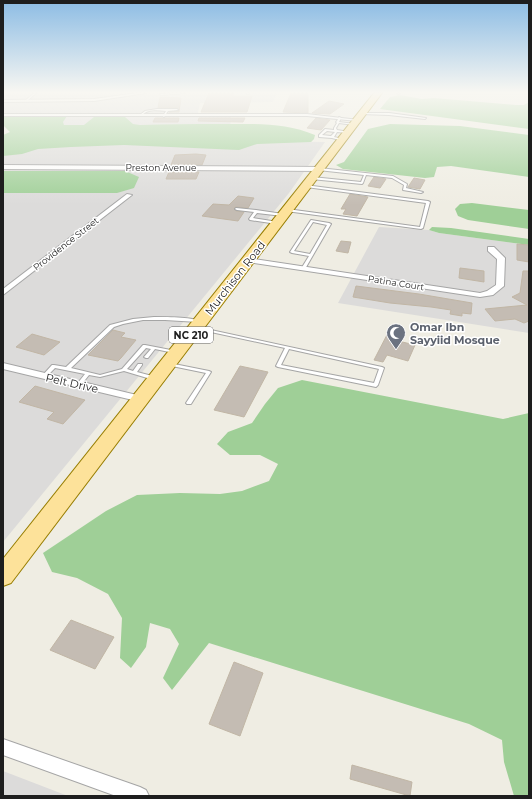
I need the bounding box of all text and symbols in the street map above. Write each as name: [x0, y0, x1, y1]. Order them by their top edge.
street label: Preston Avenue: [125, 162, 197, 173]
street label: Providence Street: [31, 214, 101, 273]
street label: Murchison Road: [202, 238, 268, 318]
street label: Patina Court: [367, 273, 425, 292]
place label: Omar Ibn Sayyiid Mosque: [410, 320, 500, 347]
mosque icon: Omar Ibn Sayyiid Mosque: [385, 322, 407, 350]
road number: NC 210: [169, 327, 213, 343]
street label: Pelt Drive: [44, 370, 100, 396]

